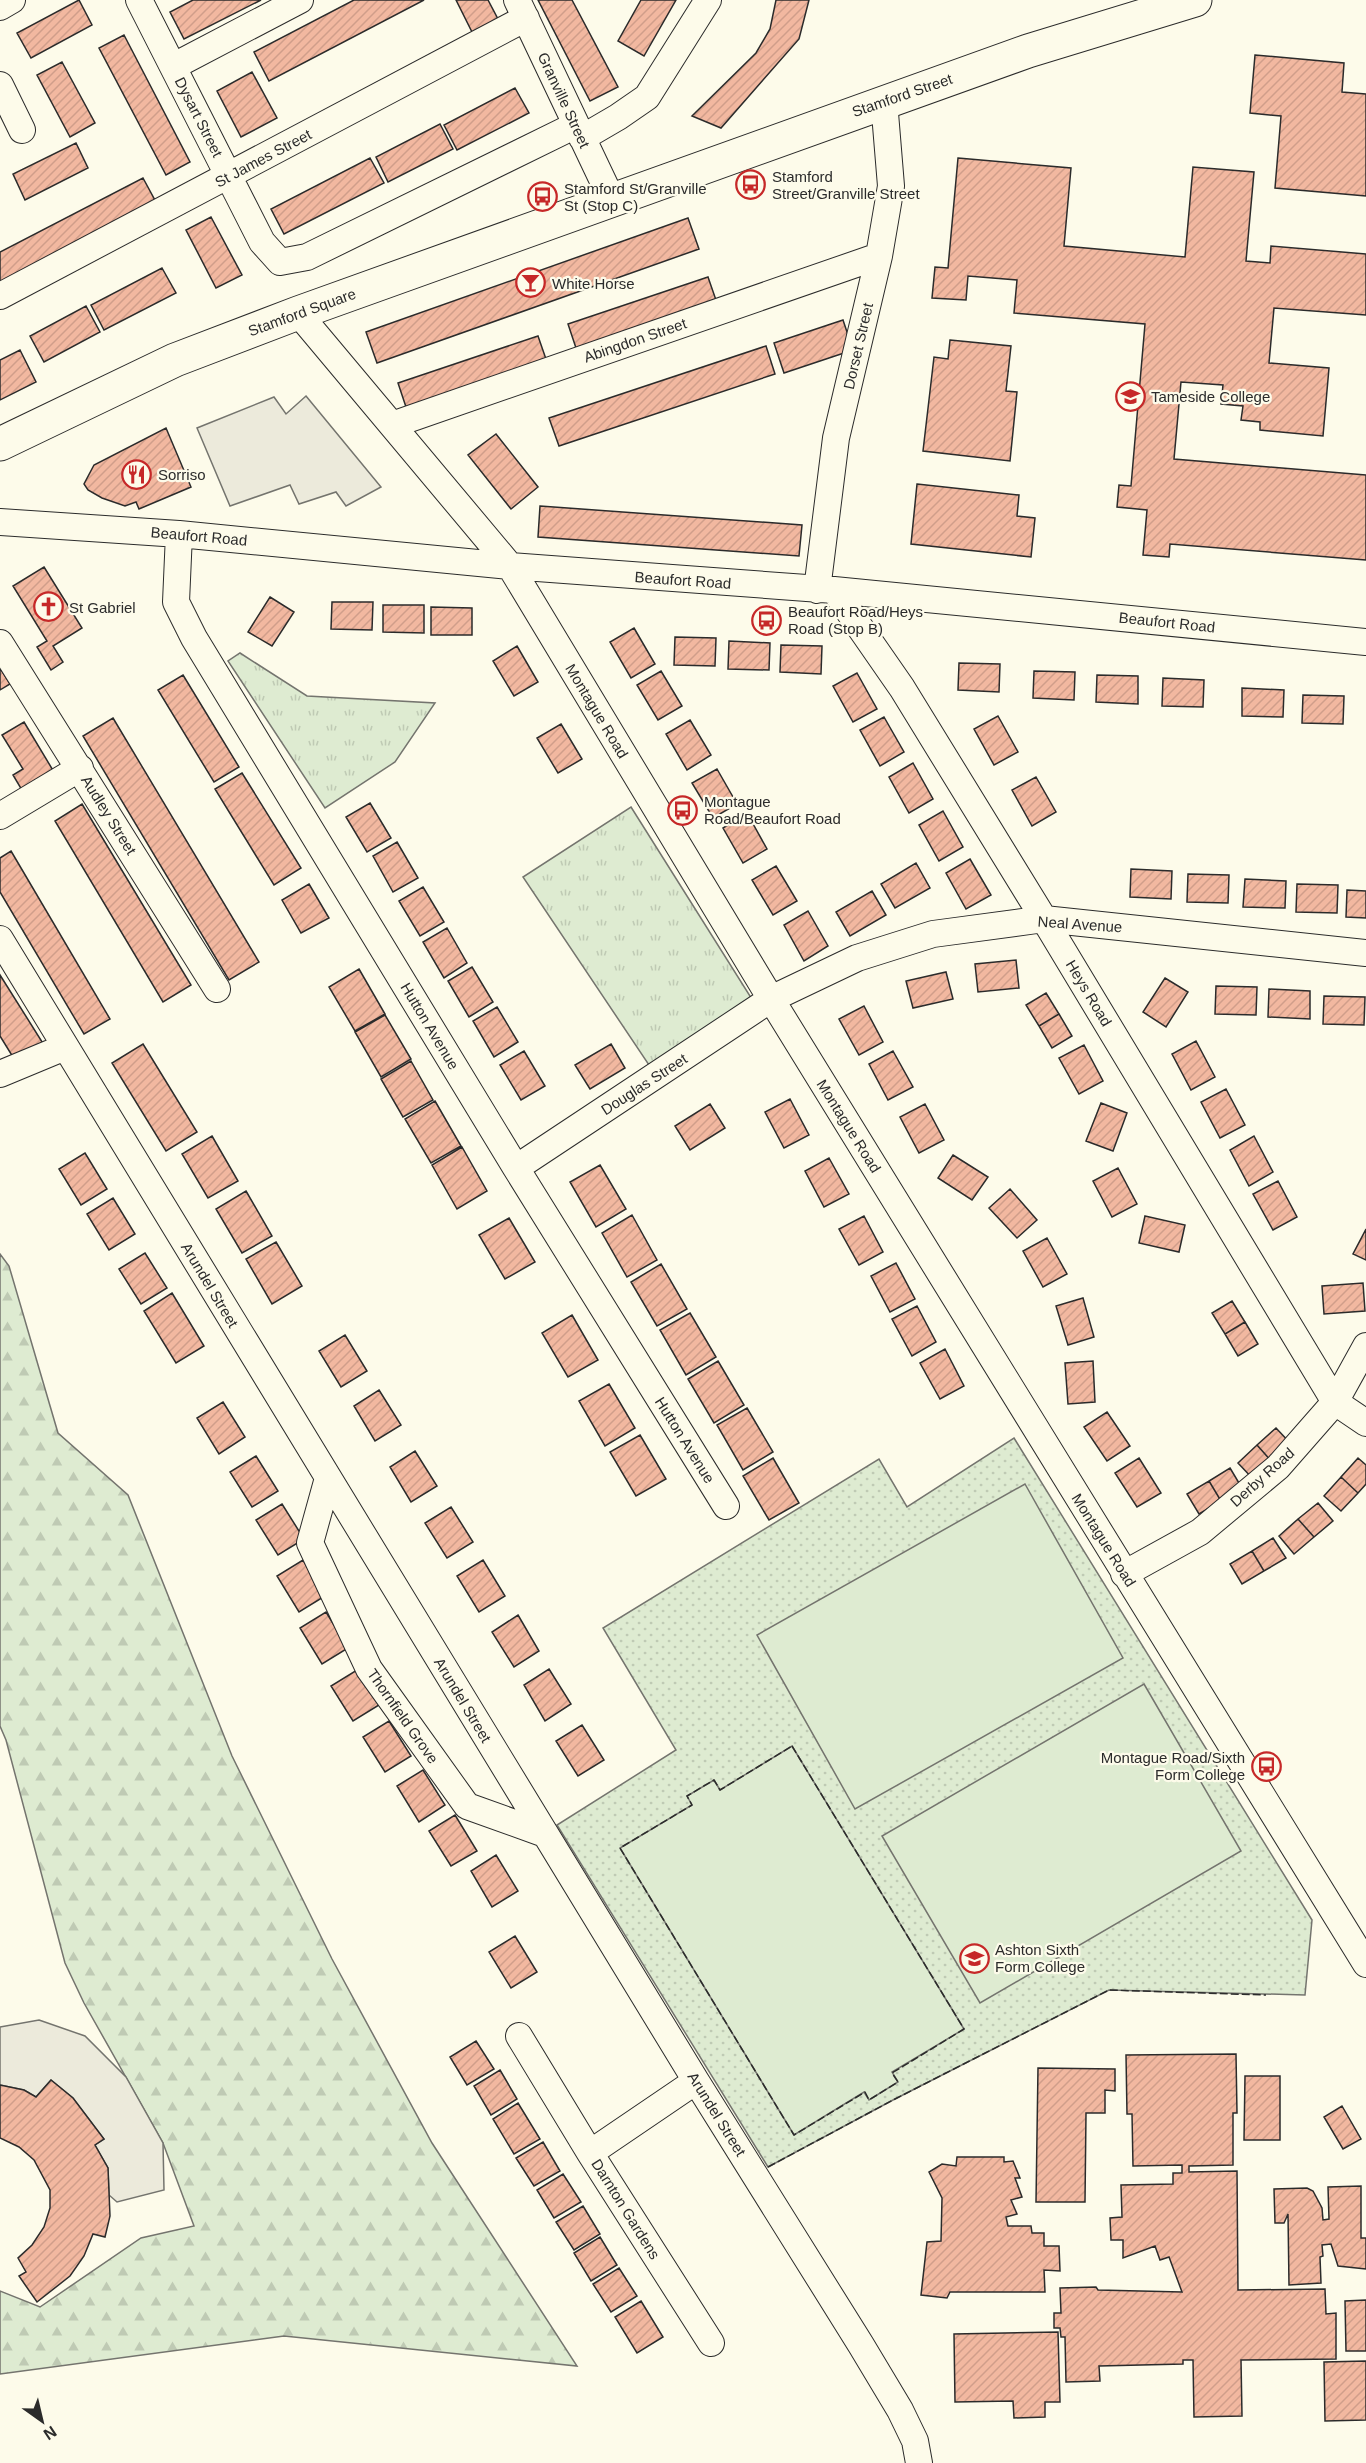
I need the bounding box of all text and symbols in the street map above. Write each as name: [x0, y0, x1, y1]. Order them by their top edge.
street label: Granville Street: [534, 50, 594, 151]
street label: Stamford Street: [850, 70, 955, 120]
street label: Dysart Street: [172, 74, 227, 161]
street label: St James Street: [212, 125, 315, 191]
place label: Stamford Street/Granville Street: [772, 168, 920, 202]
bus stop icon: Stamford Street/Granville Street: [735, 169, 767, 201]
place label: Stamford St/Granville St (Stop C): [564, 180, 707, 214]
bus stop icon: Stamford St/Granville St (Stop C): [527, 181, 559, 213]
bar icon: White Horse: [515, 267, 547, 299]
place label: White Horse: [552, 275, 635, 292]
street label: Stamford Square: [246, 285, 358, 339]
street label: Dorset Street: [840, 300, 876, 391]
street label: Abingdon Street: [581, 314, 689, 366]
school or university icon: Tameside College: [1114, 380, 1146, 412]
place label: Tameside College: [1151, 388, 1270, 405]
restaurant icon: Sorriso: [121, 458, 153, 490]
place label: Sorriso: [158, 466, 206, 483]
street label: Beaufort Road: [150, 523, 248, 549]
street label: Beaufort Road: [634, 568, 732, 592]
church icon: St Gabriel: [32, 591, 64, 623]
place label: St Gabriel: [69, 599, 136, 616]
place label: Beaufort Road/Heys Road (Stop B): [788, 603, 923, 637]
bus stop icon: Beaufort Road/Heys Road (Stop B): [751, 604, 783, 636]
street label: Beaufort Road: [1118, 608, 1216, 636]
street label: Montague Road: [562, 661, 632, 761]
street label: Audley Street: [78, 772, 141, 858]
place label: Montague Road/Beaufort Road: [704, 793, 841, 827]
bus stop icon: Montague Road/Beaufort Road: [667, 794, 699, 826]
street label: Neal Avenue: [1037, 913, 1123, 935]
street label: Heys Road: [1063, 957, 1115, 1029]
street label: Hutton Avenue: [397, 980, 463, 1072]
street label: Douglas Street: [598, 1049, 691, 1118]
street label: Montague Road: [814, 1076, 884, 1176]
street label: Arundel Street: [178, 1240, 242, 1331]
street label: Hutton Avenue: [652, 1394, 718, 1486]
street label: Derby Road: [1227, 1444, 1297, 1510]
street label: Montague Road: [1069, 1490, 1139, 1590]
street label: Arundel Street: [431, 1655, 495, 1746]
street label: Thornfield Grove: [364, 1665, 442, 1767]
place label: Montague Road/Sixth Form College: [1101, 1749, 1245, 1783]
bus stop icon: Montague Road/Sixth Form College: [1250, 1750, 1282, 1782]
place label: Ashton Sixth Form College: [995, 1941, 1085, 1975]
school or university icon: Ashton Sixth Form College: [958, 1942, 990, 1974]
street label: Arundel Street: [684, 2069, 750, 2160]
street label: Darnton Gardens: [588, 2156, 664, 2262]
north arrow: [12, 2391, 72, 2451]
text: N: [41, 2423, 60, 2443]

